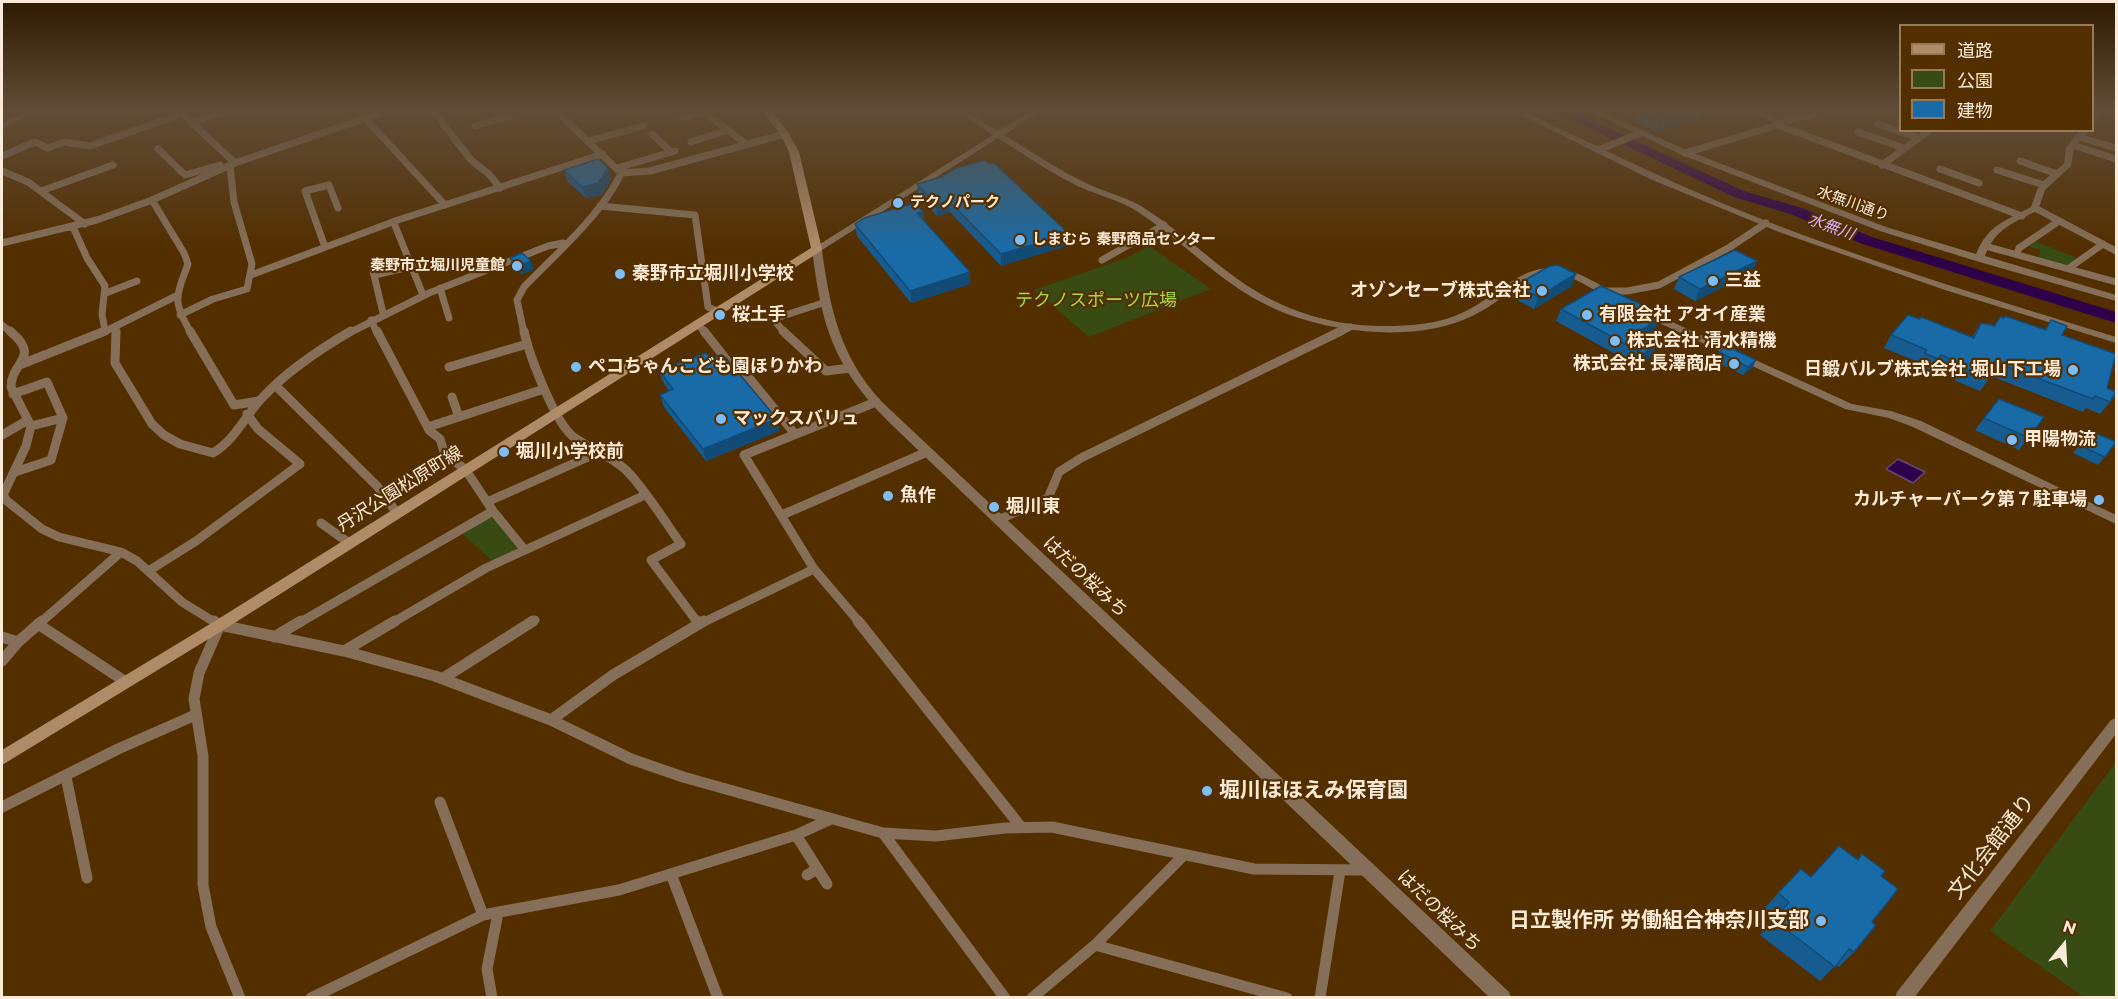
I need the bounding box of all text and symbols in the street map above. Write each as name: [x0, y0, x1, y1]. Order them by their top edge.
legend: [1899, 24, 2094, 132]
text: 道路: [1957, 40, 1993, 62]
text: 公園: [1957, 70, 1993, 92]
text: 建物: [1957, 100, 1993, 122]
street label: 水無川通り: [1815, 183, 1891, 225]
place label: テクノパーク: [910, 194, 1000, 212]
marker: テクノパーク: [891, 196, 905, 210]
water label: 水無川: [1805, 210, 1857, 244]
place label: しまむら 秦野商品センター: [1032, 231, 1216, 249]
marker: しまむら 秦野商品センター: [1013, 233, 1027, 247]
place label: 秦野市立堀川児童館: [370, 257, 505, 275]
marker: 秦野市立堀川児童館: [510, 259, 524, 273]
place label: 秦野市立堀川小学校: [632, 263, 794, 285]
marker: 秦野市立堀川小学校: [613, 267, 627, 281]
place label: 三益: [1725, 270, 1761, 292]
marker: 三益: [1706, 274, 1720, 288]
place label: オゾンセーブ株式会社: [1350, 280, 1530, 302]
marker: オゾンセーブ株式会社: [1535, 284, 1549, 298]
park label: テクノスポーツ広場: [1015, 290, 1177, 312]
place label: 桜土手: [732, 304, 786, 326]
place label: 有限会社 アオイ産業: [1599, 304, 1766, 326]
marker: 桜土手: [713, 308, 727, 322]
marker: 有限会社 アオイ産業: [1580, 308, 1594, 322]
place label: 株式会社 清水精機: [1627, 330, 1776, 352]
marker: 株式会社 清水精機: [1608, 334, 1622, 348]
place label: 株式会社 長澤商店: [1573, 353, 1722, 375]
place label: ペコちゃんこども園ほりかわ: [588, 356, 822, 378]
marker: 株式会社 長澤商店: [1727, 357, 1741, 371]
place label: 日鍛バルブ株式会社 堀山下工場: [1804, 359, 2061, 381]
marker: ペコちゃんこども園ほりかわ: [569, 360, 583, 374]
marker: 日鍛バルブ株式会社 堀山下工場: [2066, 363, 2080, 377]
place label: マックスバリュ: [733, 408, 859, 430]
marker: マックスバリュ: [714, 412, 728, 426]
place label: 甲陽物流: [2024, 429, 2096, 451]
marker: 甲陽物流: [2005, 433, 2019, 447]
place label: 堀川小学校前: [516, 441, 624, 463]
street label: 丹沢公園松原町線: [333, 442, 467, 536]
marker: 堀川小学校前: [497, 445, 511, 459]
place label: 魚作: [900, 485, 936, 507]
marker: 魚作: [881, 489, 895, 503]
place label: カルチャーパーク第７駐車場: [1853, 489, 2087, 511]
marker: カルチャーパーク第７駐車場: [2092, 493, 2106, 507]
place label: 堀川東: [1006, 496, 1060, 518]
marker: 堀川東: [987, 500, 1001, 514]
street label: はだの桜みち: [1038, 532, 1132, 622]
place label: 堀川ほほえみ保育園: [1219, 778, 1408, 804]
marker: 堀川ほほえみ保育園: [1200, 784, 1214, 798]
street label: 文化会館通り: [1943, 790, 2041, 904]
street label: はだの桜みち: [1393, 866, 1485, 956]
place label: 日立製作所 労働組合神奈川支部: [1509, 908, 1809, 934]
marker: 日立製作所 労働組合神奈川支部: [1814, 914, 1828, 928]
north arrow: [2034, 915, 2094, 975]
text: N: [2061, 916, 2079, 938]

